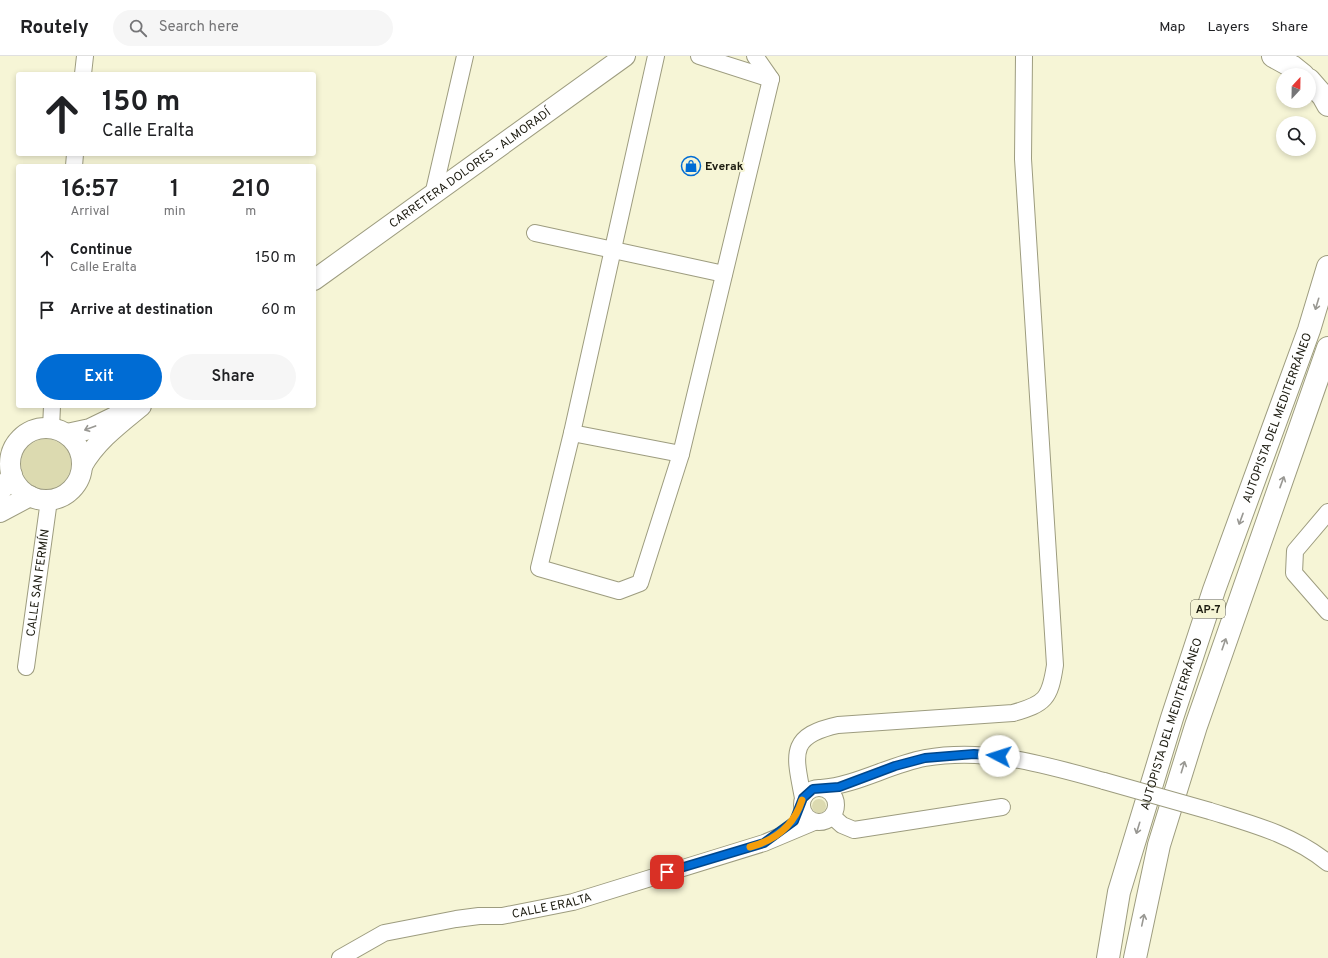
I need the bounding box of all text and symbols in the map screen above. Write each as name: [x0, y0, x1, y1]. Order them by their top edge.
search box: [113, 10, 393, 46]
text: Routely: [20, 16, 89, 40]
icon: search: [127, 17, 149, 39]
text: Search here: [159, 18, 239, 37]
text: Map: [1159, 19, 1185, 36]
text: Layers: [1207, 19, 1249, 36]
text: Share: [1271, 19, 1308, 36]
north arrow: [1276, 68, 1316, 108]
map controls: [1276, 68, 1316, 156]
text: 150 m: [102, 85, 180, 121]
icon: ahead: [36, 88, 88, 140]
street label: CARRETERA DOLORES - ALMORADÍ: [386, 104, 556, 232]
button: search: [1276, 116, 1316, 156]
text: Calle Eralta: [102, 120, 194, 143]
shop icon: Everak: [680, 155, 702, 177]
place label: Everak: [705, 159, 744, 175]
text: 16:57: [61, 175, 118, 205]
text: 1: [170, 175, 179, 205]
text: 210: [231, 175, 271, 205]
text: Arrival: [71, 204, 109, 220]
text: min: [164, 204, 186, 220]
text: m: [245, 204, 256, 220]
text: Continue: [70, 241, 132, 260]
icon: ahead: [36, 247, 58, 269]
text: 150 m: [255, 249, 296, 268]
text: Calle Eralta: [70, 260, 137, 276]
one-way arrow: [1313, 297, 1320, 310]
icon: arrive: [36, 299, 58, 321]
text: Arrive at destination: [70, 301, 213, 320]
text: 60 m: [261, 301, 296, 320]
street label: AUTOPISTA DEL MEDITERRÁNEO: [1240, 331, 1316, 505]
button: Exit: [36, 354, 162, 400]
button: Share: [170, 354, 296, 400]
one-way arrow: [84, 424, 96, 432]
one-way arrow: [1278, 476, 1286, 488]
one-way arrow: [1236, 512, 1244, 524]
street label: CALLE SAN FERMÍN: [23, 528, 54, 638]
road number: AP-7: [1191, 600, 1225, 618]
street label: AUTOPISTA DEL MEDITERRÁNEO: [1137, 636, 1207, 812]
one-way arrow: [1220, 638, 1228, 650]
position arrow: [978, 735, 1020, 777]
one-way arrow: [1180, 761, 1187, 774]
one-way arrow: [1134, 822, 1142, 834]
pin: [650, 855, 684, 889]
icon: arrive: [656, 861, 678, 883]
street label: CALLE ERALTA: [511, 890, 594, 923]
one-way arrow: [1140, 914, 1148, 927]

